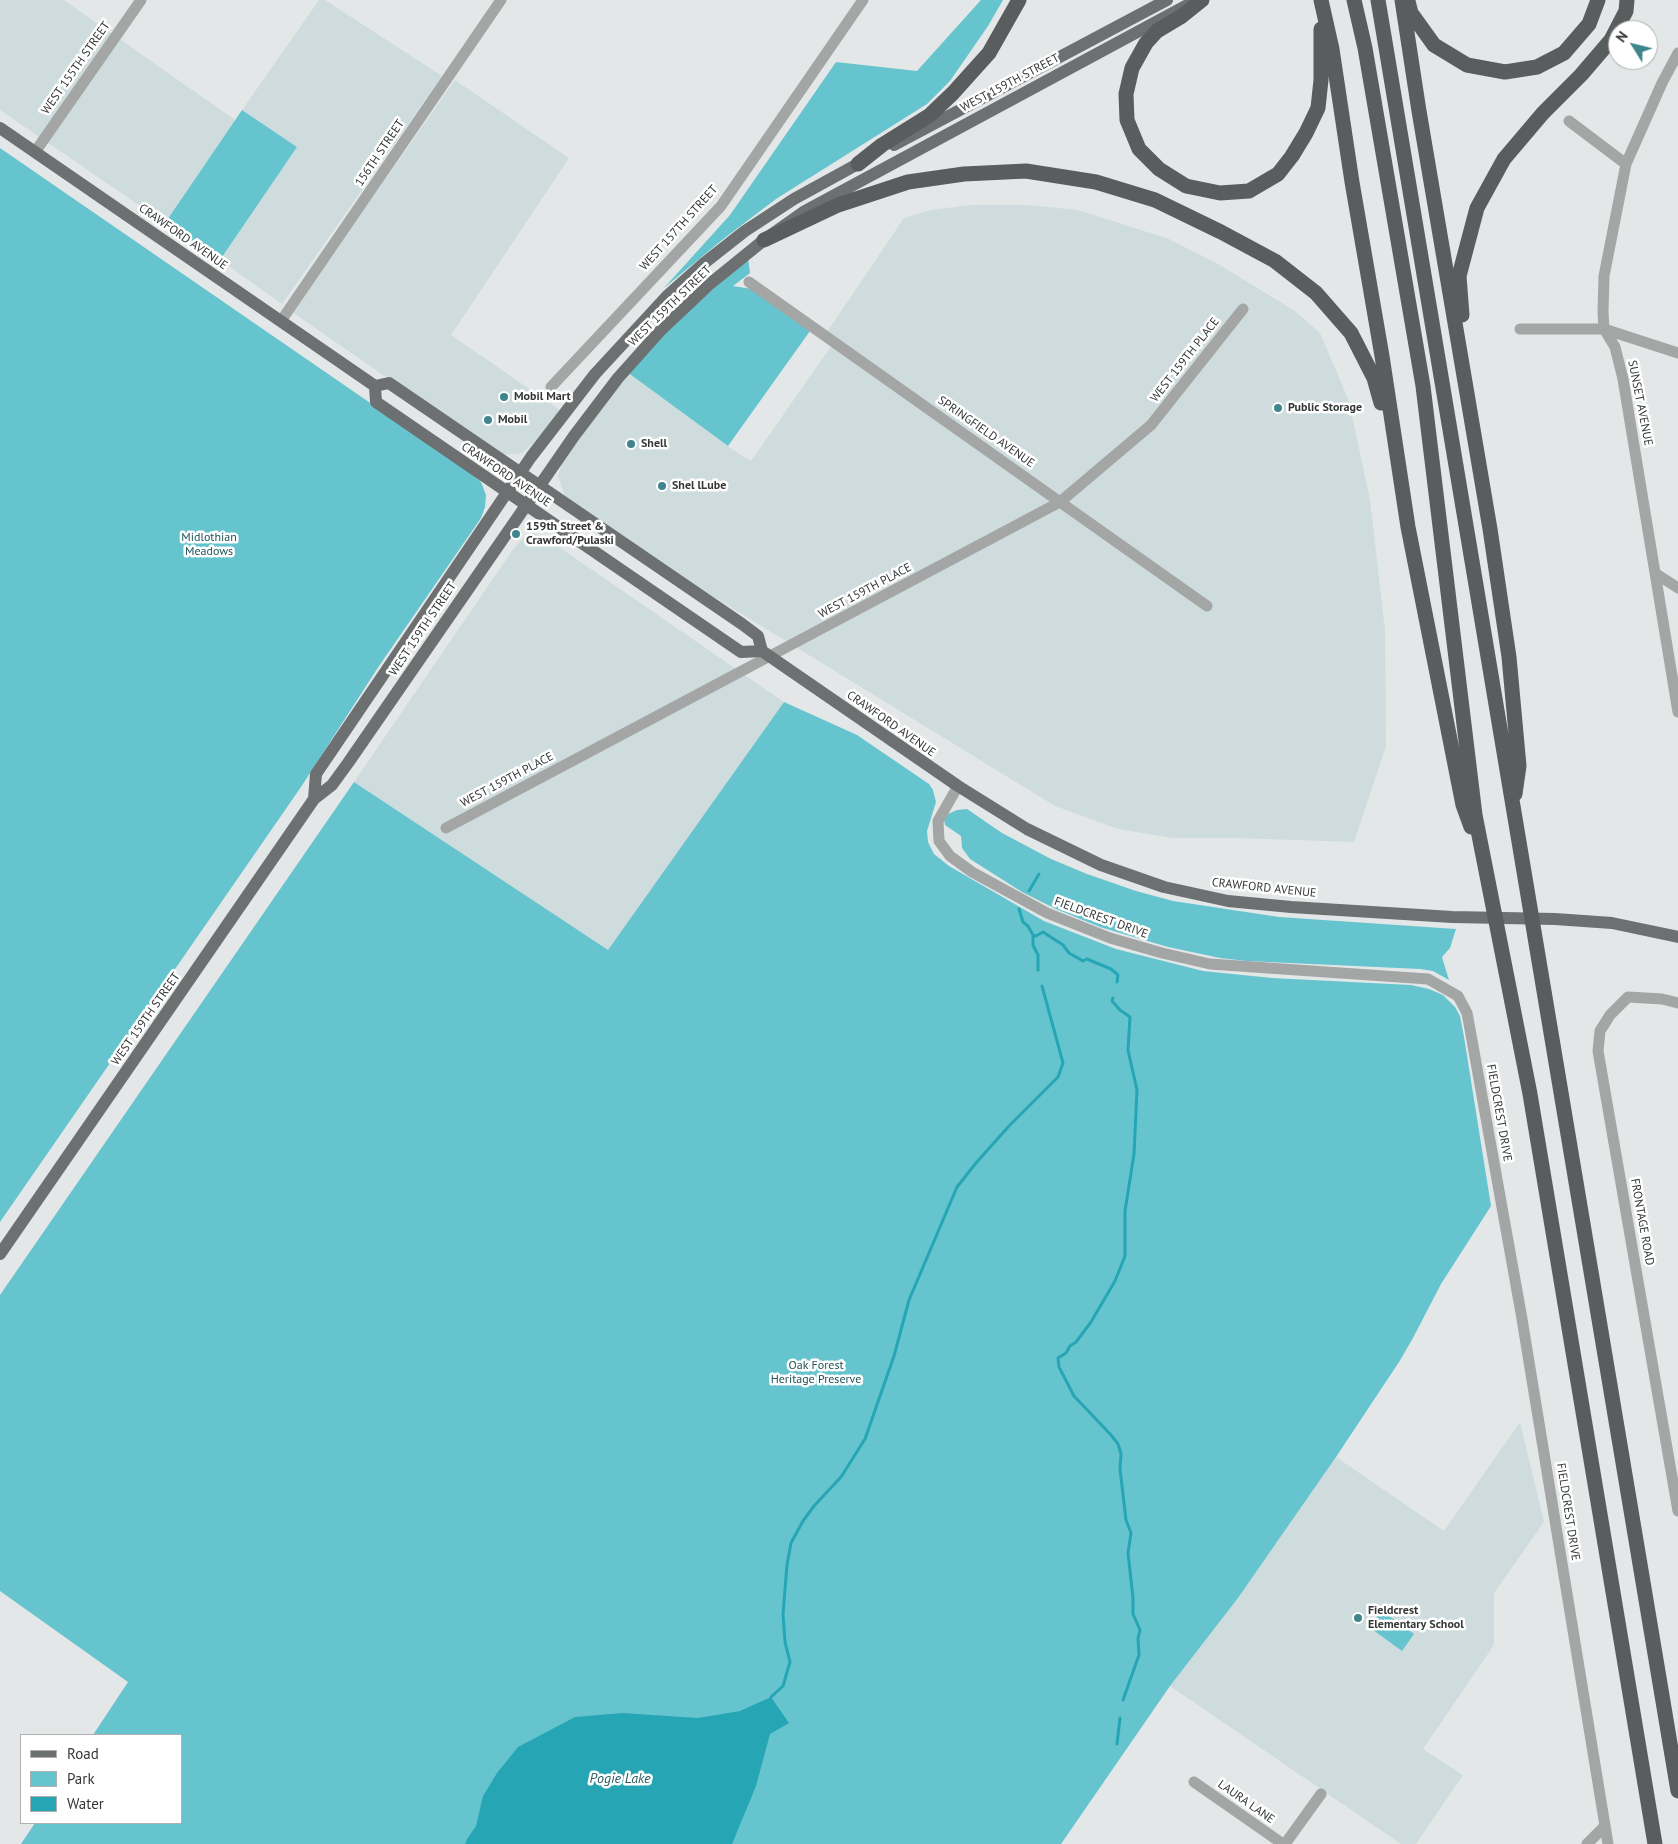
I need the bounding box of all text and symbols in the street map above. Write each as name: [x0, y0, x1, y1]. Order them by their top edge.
street label: WEST 155TH STREET: [39, 19, 113, 117]
north arrow: [1608, 20, 1658, 70]
text: N: [1612, 28, 1632, 46]
street label: WEST 159TH STREET: [958, 51, 1062, 115]
street label: 156TH STREET: [352, 117, 408, 189]
street label: WEST 157TH STREET: [637, 182, 721, 274]
street label: CRAWFORD AVENUE: [136, 201, 230, 273]
street label: WEST 159TH STREET: [625, 263, 715, 349]
street label: WEST 159TH PLACE: [1148, 315, 1222, 405]
street label: SUNSET AVENUE: [1625, 359, 1655, 447]
place label: Mobil Mart: [514, 390, 571, 404]
marker: Mobil Mart: [498, 391, 510, 403]
street label: SPRINGFIELD AVENUE: [935, 393, 1037, 471]
place label: Public Storage: [1288, 401, 1362, 415]
marker: Public Storage: [1272, 402, 1284, 414]
place label: Mobil: [498, 413, 527, 427]
marker: Mobil: [482, 414, 494, 426]
place label: Shell: [641, 437, 667, 451]
marker: Shell: [625, 438, 637, 450]
street label: CRAWFORD AVENUE: [458, 440, 554, 510]
place label: Shel lLube: [672, 479, 726, 493]
marker: Shel lLube: [656, 480, 668, 492]
place label: 159th Street & Crawford/Pulaski: [526, 520, 614, 548]
marker: 159th Street & Crawford/Pulaski: [510, 528, 522, 540]
park label: Midlothian Meadows: [181, 531, 237, 559]
street label: WEST 159TH PLACE: [816, 560, 914, 622]
street label: WEST 159TH STREET: [386, 579, 460, 679]
street label: CRAWFORD AVENUE: [844, 688, 938, 760]
street label: WEST 159TH PLACE: [458, 749, 556, 811]
street label: CRAWFORD AVENUE: [1211, 875, 1317, 901]
street label: FIELDCREST DRIVE: [1052, 894, 1150, 942]
street label: WEST 159TH STREET: [109, 970, 183, 1068]
street label: FIELDCREST DRIVE: [1483, 1063, 1515, 1163]
street label: FRONTAGE ROAD: [1627, 1177, 1657, 1267]
park label: Oak Forest Heritage Preserve: [771, 1359, 861, 1387]
street label: FIELDCREST DRIVE: [1553, 1462, 1583, 1562]
place label: Fieldcrest Elementary School: [1368, 1604, 1464, 1632]
marker: Fieldcrest Elementary School: [1352, 1612, 1364, 1624]
legend: [20, 1734, 182, 1824]
text: Road: [67, 1744, 99, 1763]
text: Park: [67, 1769, 95, 1788]
water label: Pogie Lake: [590, 1771, 650, 1787]
street label: LAURA LANE: [1215, 1777, 1277, 1827]
text: Water: [67, 1794, 104, 1813]

